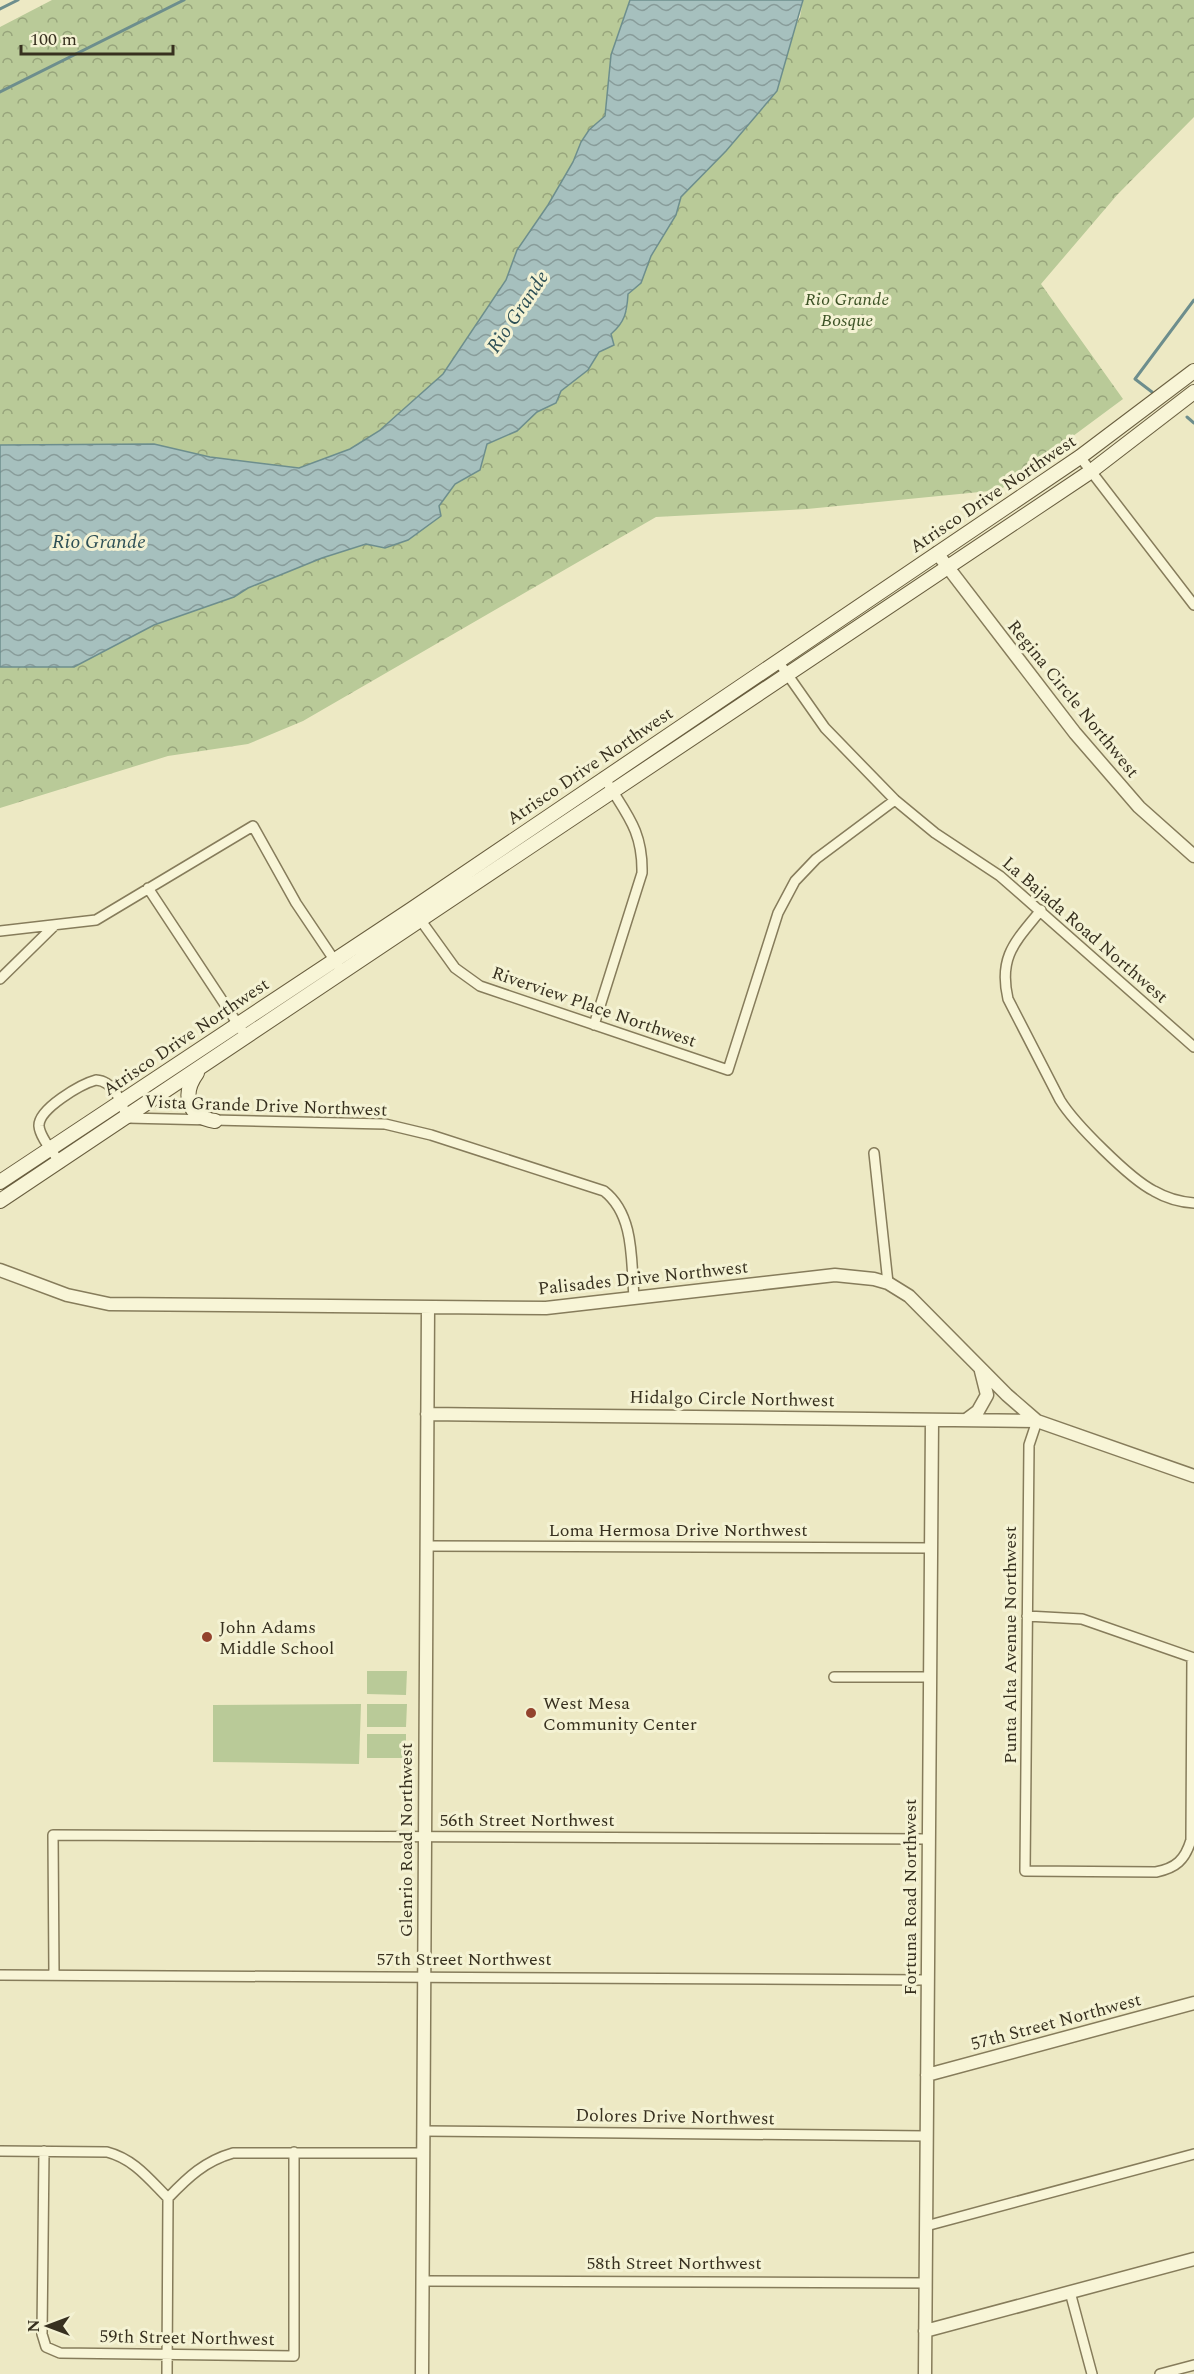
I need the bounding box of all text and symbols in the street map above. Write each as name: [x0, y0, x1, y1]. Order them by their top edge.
scale bar: [21, 18, 172, 56]
text: 100 m: [30, 26, 77, 53]
water label: Rio Grande: [479, 265, 557, 359]
park label: Rio Grande Bosque: [805, 286, 889, 334]
street label: Atrisco Drive Northwest: [904, 428, 1082, 560]
water label: Rio Grande: [52, 527, 146, 557]
street label: Regina Circle Northwest: [1001, 614, 1145, 784]
street label: Atrisco Drive Northwest: [501, 700, 679, 832]
street label: La Bajada Road Northwest: [996, 850, 1174, 1010]
street label: Riverview Place Northwest: [488, 959, 700, 1055]
street label: Atrisco Drive Northwest: [97, 971, 275, 1103]
street label: Vista Grande Drive Northwest: [144, 1088, 388, 1124]
street label: Palisades Drive Northwest: [537, 1254, 749, 1302]
street label: Hidalgo Circle Northwest: [629, 1384, 835, 1414]
street label: Loma Hermosa Drive Northwest: [548, 1517, 808, 1544]
street label: Punta Alta Avenue Northwest: [997, 1526, 1024, 1764]
place label: John Adams Middle School: [219, 1614, 334, 1662]
marker: John Adams Middle School: [200, 1630, 214, 1644]
place label: West Mesa Community Center: [543, 1690, 697, 1738]
marker: West Mesa Community Center: [524, 1706, 538, 1720]
street label: Glenrio Road Northwest: [393, 1743, 420, 1937]
street label: Fortuna Road Northwest: [897, 1799, 924, 1995]
street label: 56th Street Northwest: [439, 1807, 615, 1834]
street label: 57th Street Northwest: [376, 1946, 552, 1973]
street label: 57th Street Northwest: [968, 1986, 1144, 2058]
street label: Dolores Drive Northwest: [575, 2102, 775, 2132]
street label: 58th Street Northwest: [586, 2250, 762, 2277]
north arrow: [18, 2296, 78, 2356]
text: N: [22, 2319, 46, 2333]
street label: 59th Street Northwest: [99, 2323, 275, 2353]

